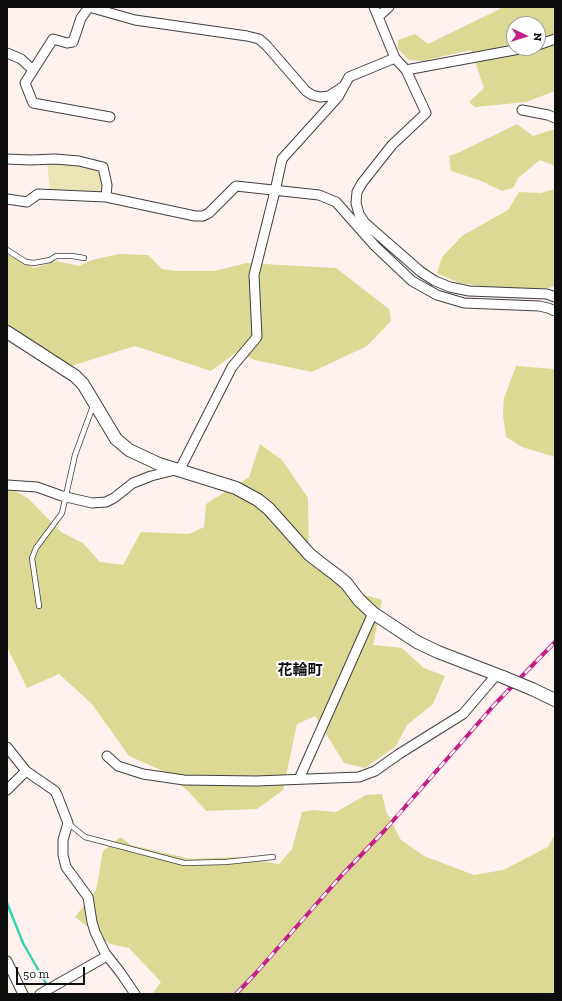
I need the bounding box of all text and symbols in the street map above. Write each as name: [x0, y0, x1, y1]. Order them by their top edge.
north arrow: [506, 16, 546, 56]
text: N: [531, 32, 544, 41]
district label: 花輪町: [278, 662, 322, 680]
scale bar: [18, 959, 87, 985]
text: 50 m: [23, 967, 49, 981]

